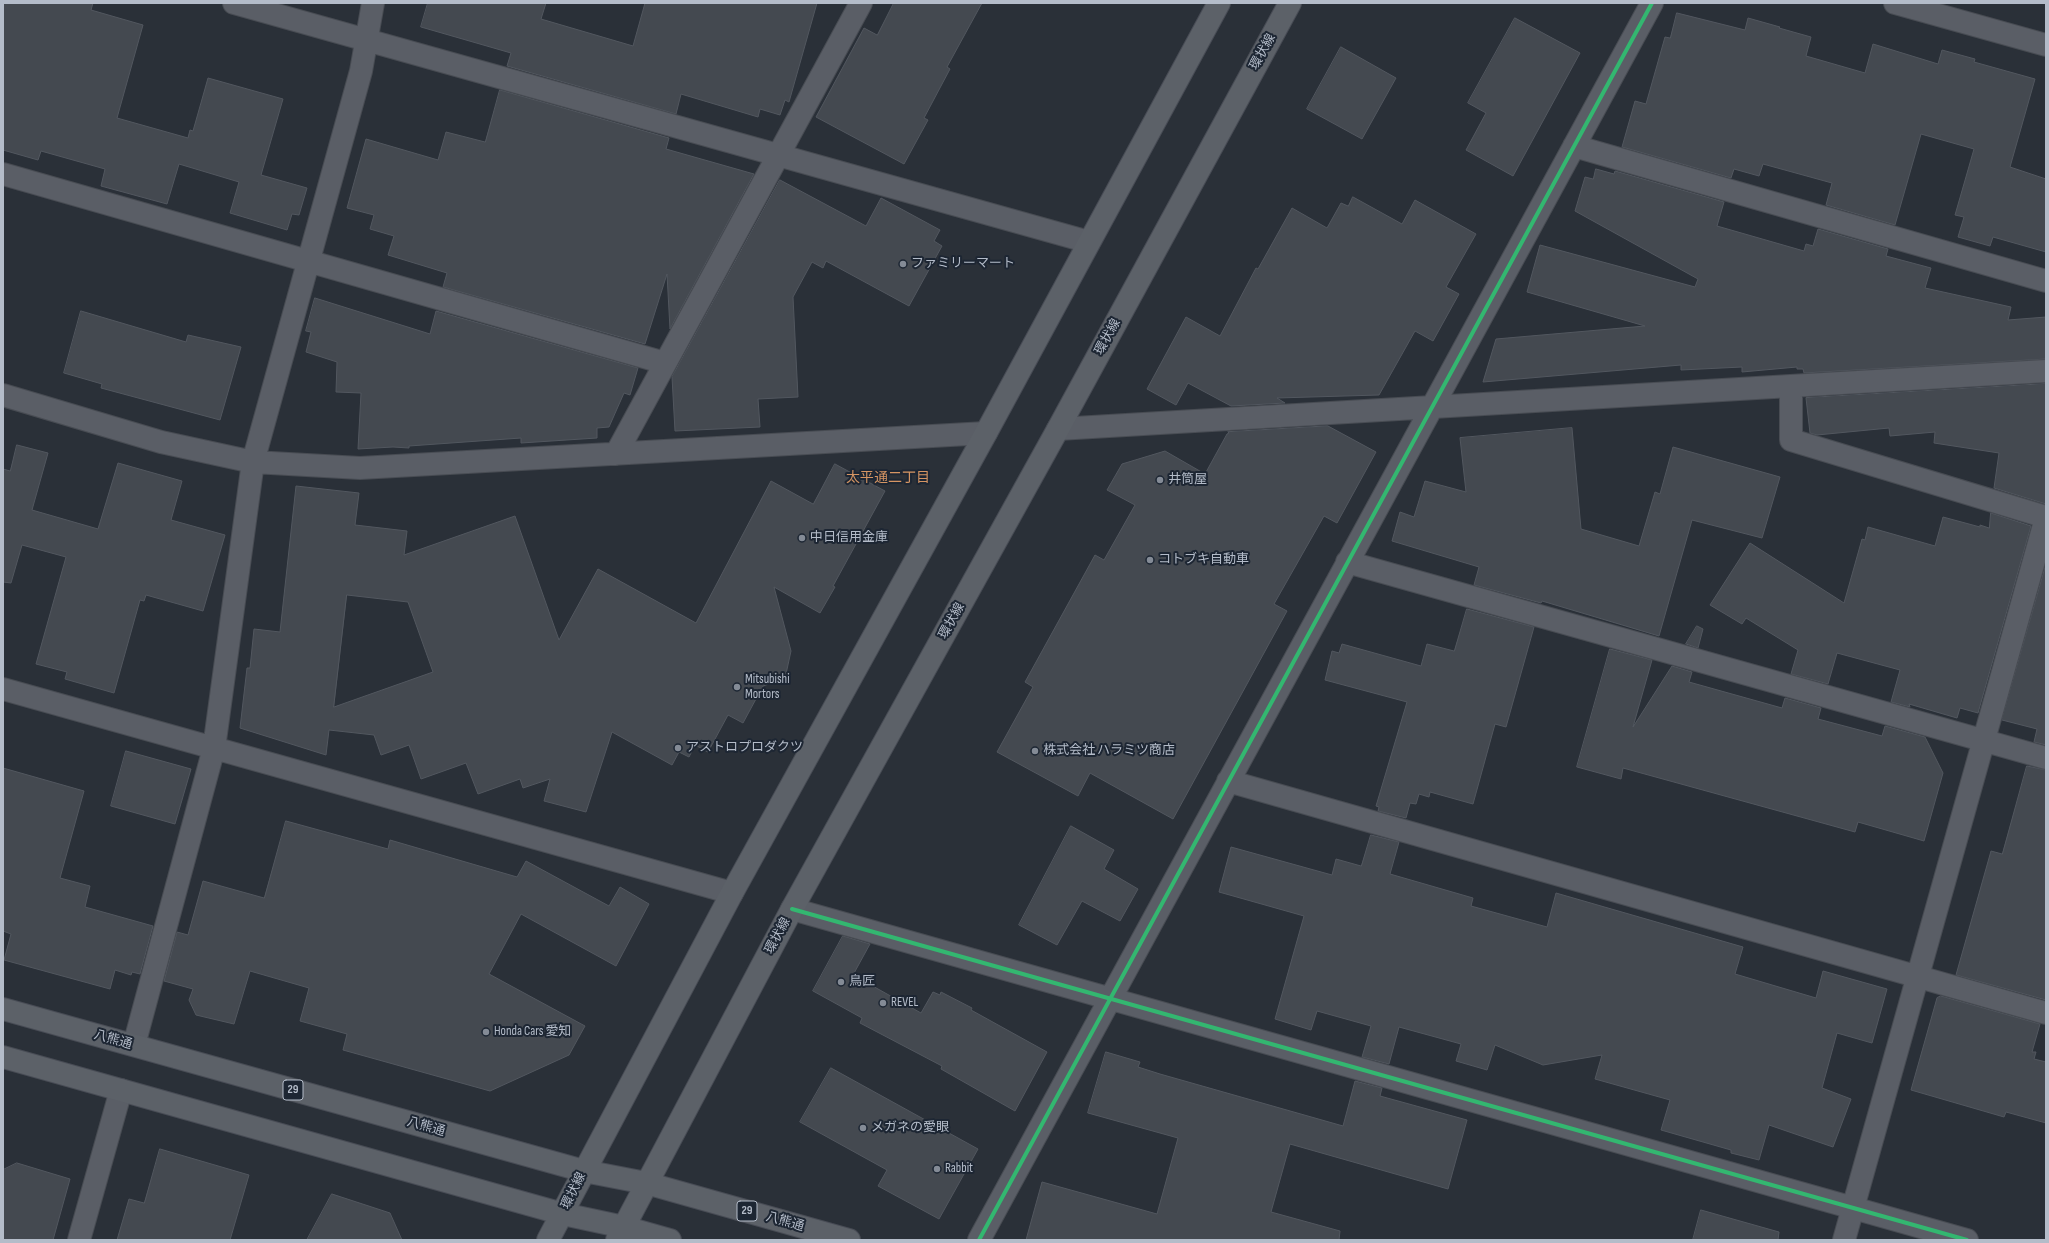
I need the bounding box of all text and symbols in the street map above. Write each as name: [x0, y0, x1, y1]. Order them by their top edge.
street label: 環状線: [1247, 31, 1279, 73]
place label: ファミリーマート: [911, 256, 1015, 272]
marker: ファミリーマート: [898, 259, 908, 269]
street label: 環状線: [1092, 316, 1124, 358]
district label: 太平通二丁目: [846, 470, 930, 486]
place label: 井筒屋: [1168, 472, 1207, 488]
marker: 井筒屋: [1155, 475, 1165, 485]
place label: 中日信用金庫: [810, 530, 888, 546]
marker: 中日信用金庫: [797, 533, 807, 543]
place label: コトブキ自動車: [1158, 552, 1249, 568]
marker: コトブキ自動車: [1145, 555, 1155, 565]
street label: 環状線: [936, 600, 968, 642]
place label: Mitsubishi Mortors: [745, 672, 790, 703]
marker: Mitsubishi Mortors: [732, 682, 742, 692]
place label: アストロプロダクツ: [686, 740, 803, 756]
marker: アストロプロダクツ: [673, 743, 683, 753]
place label: 株式会社 ハラミツ商店: [1043, 743, 1175, 759]
marker: 株式会社 ハラミツ商店: [1030, 746, 1040, 756]
street label: 環状線: [762, 915, 794, 957]
place label: 鳥匠: [849, 974, 875, 990]
marker: 鳥匠: [836, 977, 846, 987]
place label: REVEL: [891, 995, 918, 1011]
marker: REVEL: [878, 998, 888, 1008]
place label: Honda Cars 愛知: [494, 1024, 571, 1040]
street label: 八熊通: [92, 1027, 134, 1053]
marker: Honda Cars 愛知: [481, 1027, 491, 1037]
road number: 29: [283, 1080, 303, 1100]
street label: 八熊通: [405, 1114, 447, 1140]
place label: メガネの愛眼: [871, 1120, 949, 1136]
marker: メガネの愛眼: [858, 1123, 868, 1133]
place label: Rabbit: [945, 1161, 973, 1177]
marker: Rabbit: [932, 1164, 942, 1174]
street label: 環状線: [558, 1170, 590, 1212]
road number: 29: [737, 1201, 757, 1221]
street label: 八熊通: [764, 1209, 806, 1235]

